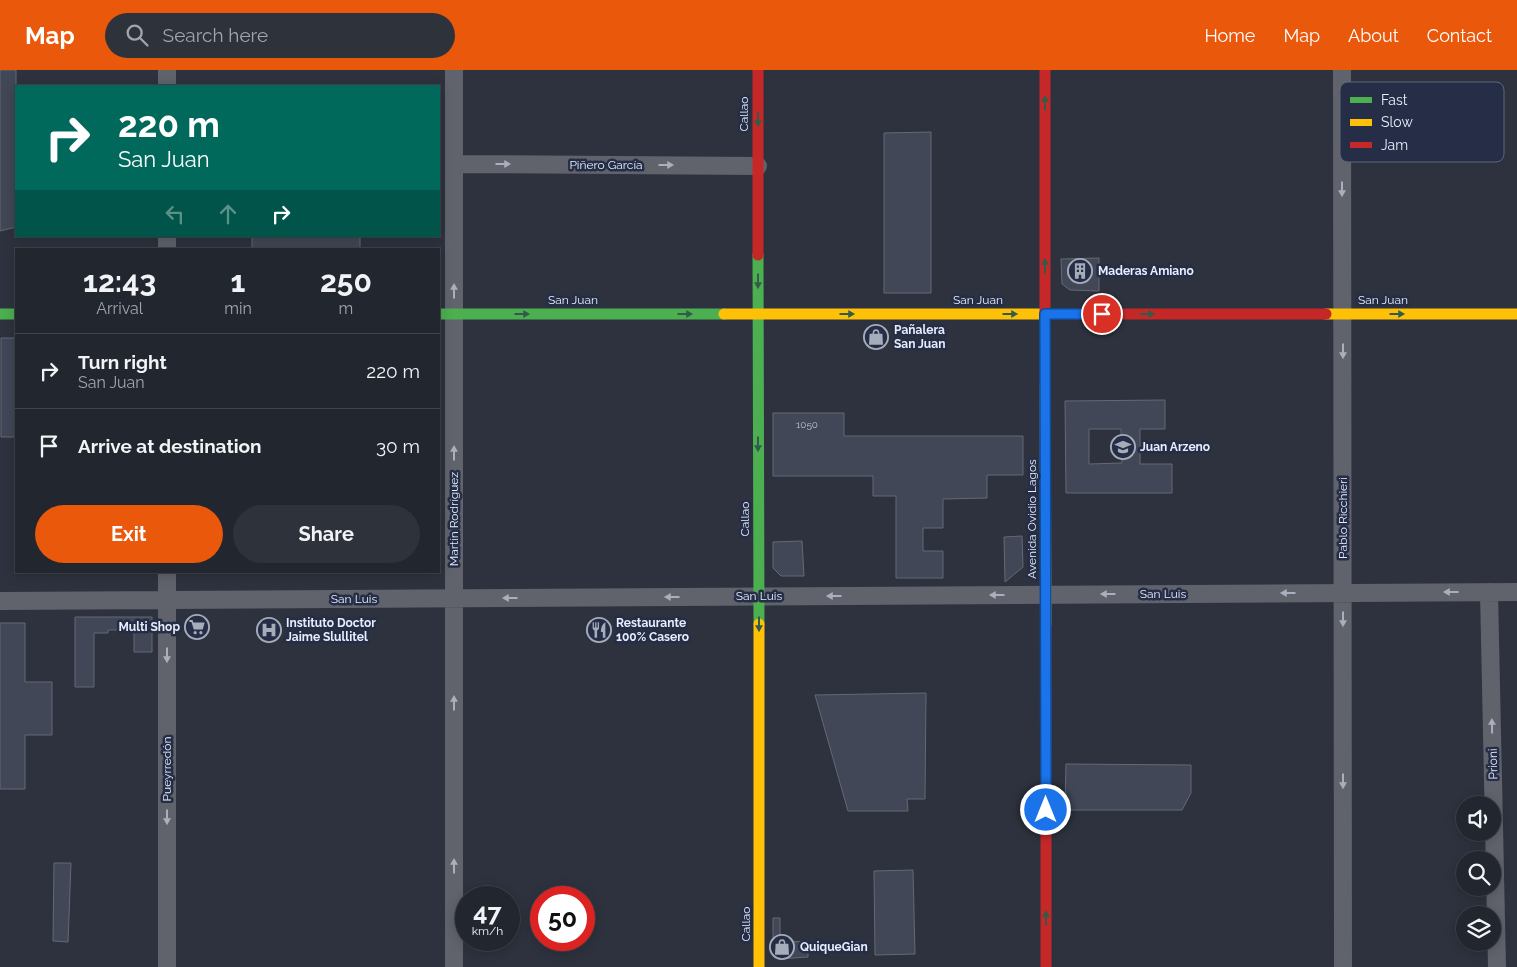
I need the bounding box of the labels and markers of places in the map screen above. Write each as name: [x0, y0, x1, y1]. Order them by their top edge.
building icon: Maderas Amiano: [1067, 258, 1093, 284]
place label: Maderas Amiano: [1098, 264, 1194, 278]
pin: [1081, 293, 1123, 335]
place label: Pañalera San Juan: [894, 323, 945, 351]
shop icon: Pañalera San Juan: [863, 324, 889, 350]
school or university icon: Juan Arzeno: [1110, 434, 1136, 460]
place label: Juan Arzeno: [1140, 440, 1210, 454]
supermarket icon: Multi Shop: [184, 614, 210, 640]
place label: Instituto Doctor Jaime Slullitel: [286, 616, 376, 644]
place label: Restaurante 100% Casero: [616, 616, 689, 644]
hospital icon: Instituto Doctor Jaime Slullitel: [256, 617, 282, 643]
restaurant icon: Restaurante 100% Casero: [586, 617, 612, 643]
place label: Multi Shop: [118, 620, 180, 634]
shop icon: QuiqueGian: [769, 934, 795, 960]
place label: QuiqueGian: [800, 940, 868, 954]

